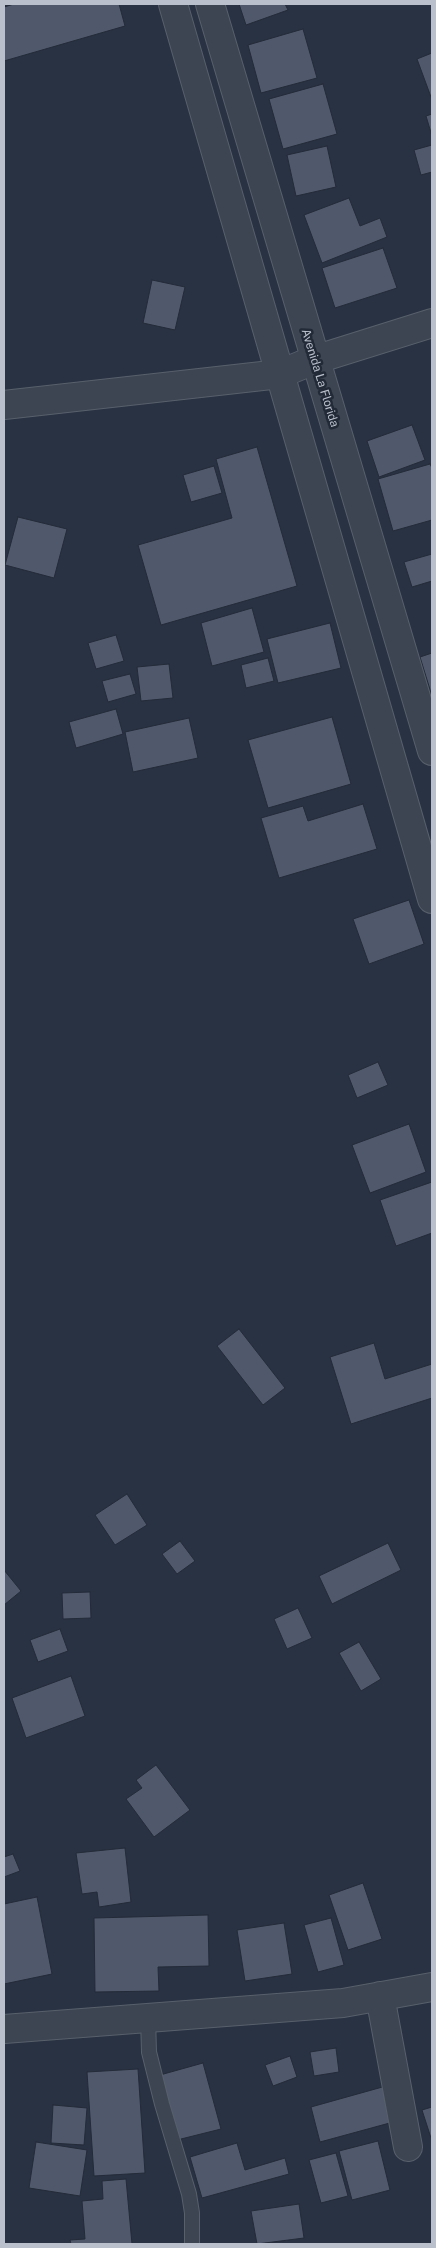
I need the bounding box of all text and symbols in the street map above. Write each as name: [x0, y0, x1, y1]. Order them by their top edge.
street label: Avenida La Florida: [298, 327, 342, 429]

